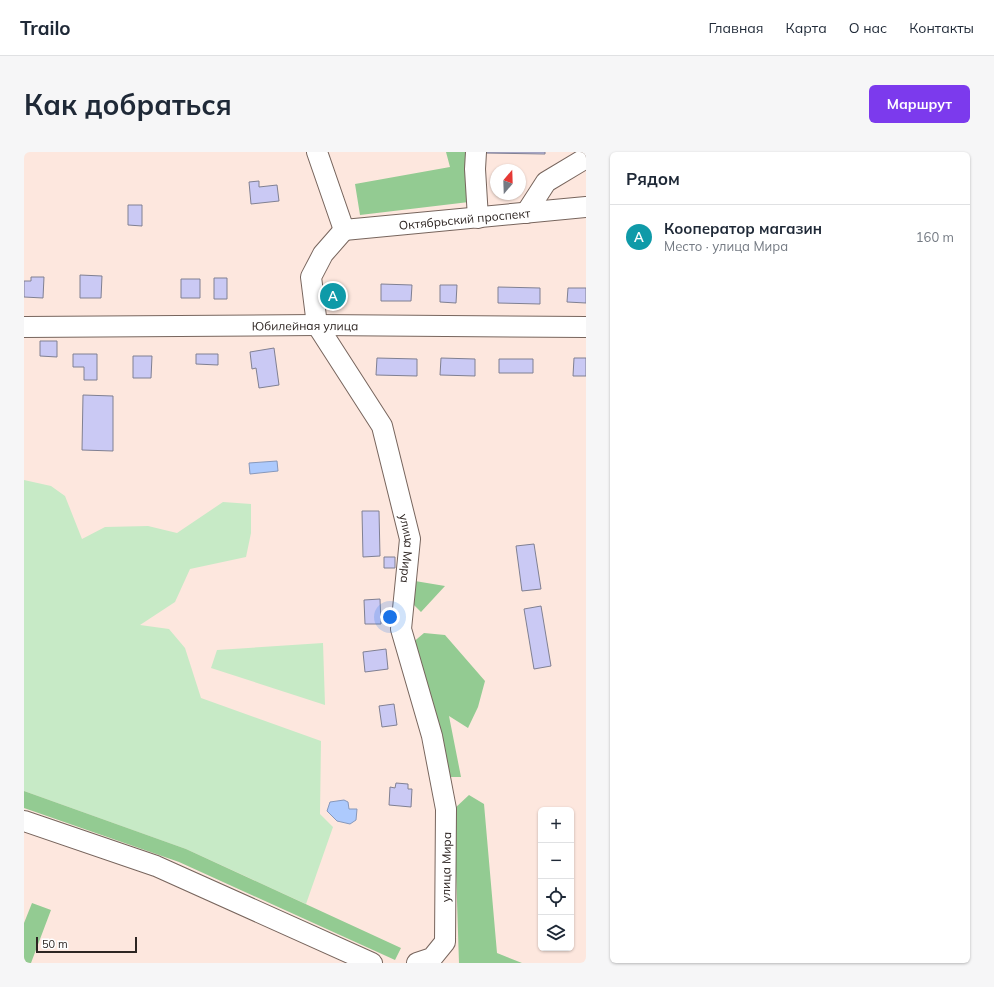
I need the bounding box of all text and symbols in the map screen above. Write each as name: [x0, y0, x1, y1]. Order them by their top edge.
text: Trailo: [20, 16, 71, 40]
text: Главная: [709, 19, 764, 37]
text: Карта: [786, 19, 827, 37]
text: О нас: [849, 19, 887, 37]
text: Контакты: [909, 19, 974, 37]
button: Маршрут: [869, 85, 970, 123]
text: Как добраться: [24, 87, 232, 122]
north arrow: [490, 164, 526, 200]
text: Рядом: [626, 168, 680, 189]
street label: Октябрьский проспект: [398, 205, 531, 232]
text: Кооператор магазин: [664, 219, 822, 238]
text: A: [634, 229, 644, 245]
text: 160 m: [916, 229, 954, 245]
text: Место · улица Мира: [664, 238, 788, 254]
pin: A: [320, 281, 346, 311]
street label: Юбилейная улица: [252, 317, 358, 333]
street label: улица Мира: [397, 512, 418, 584]
your location: [380, 607, 400, 627]
map controls: [538, 807, 574, 951]
button: +: [538, 807, 574, 843]
street label: улица Мира: [438, 832, 454, 902]
button: −: [538, 843, 574, 879]
button: locate: [538, 879, 574, 915]
button: layers: [538, 915, 574, 951]
scale bar: [36, 935, 137, 954]
text: 50 m: [42, 937, 68, 951]

